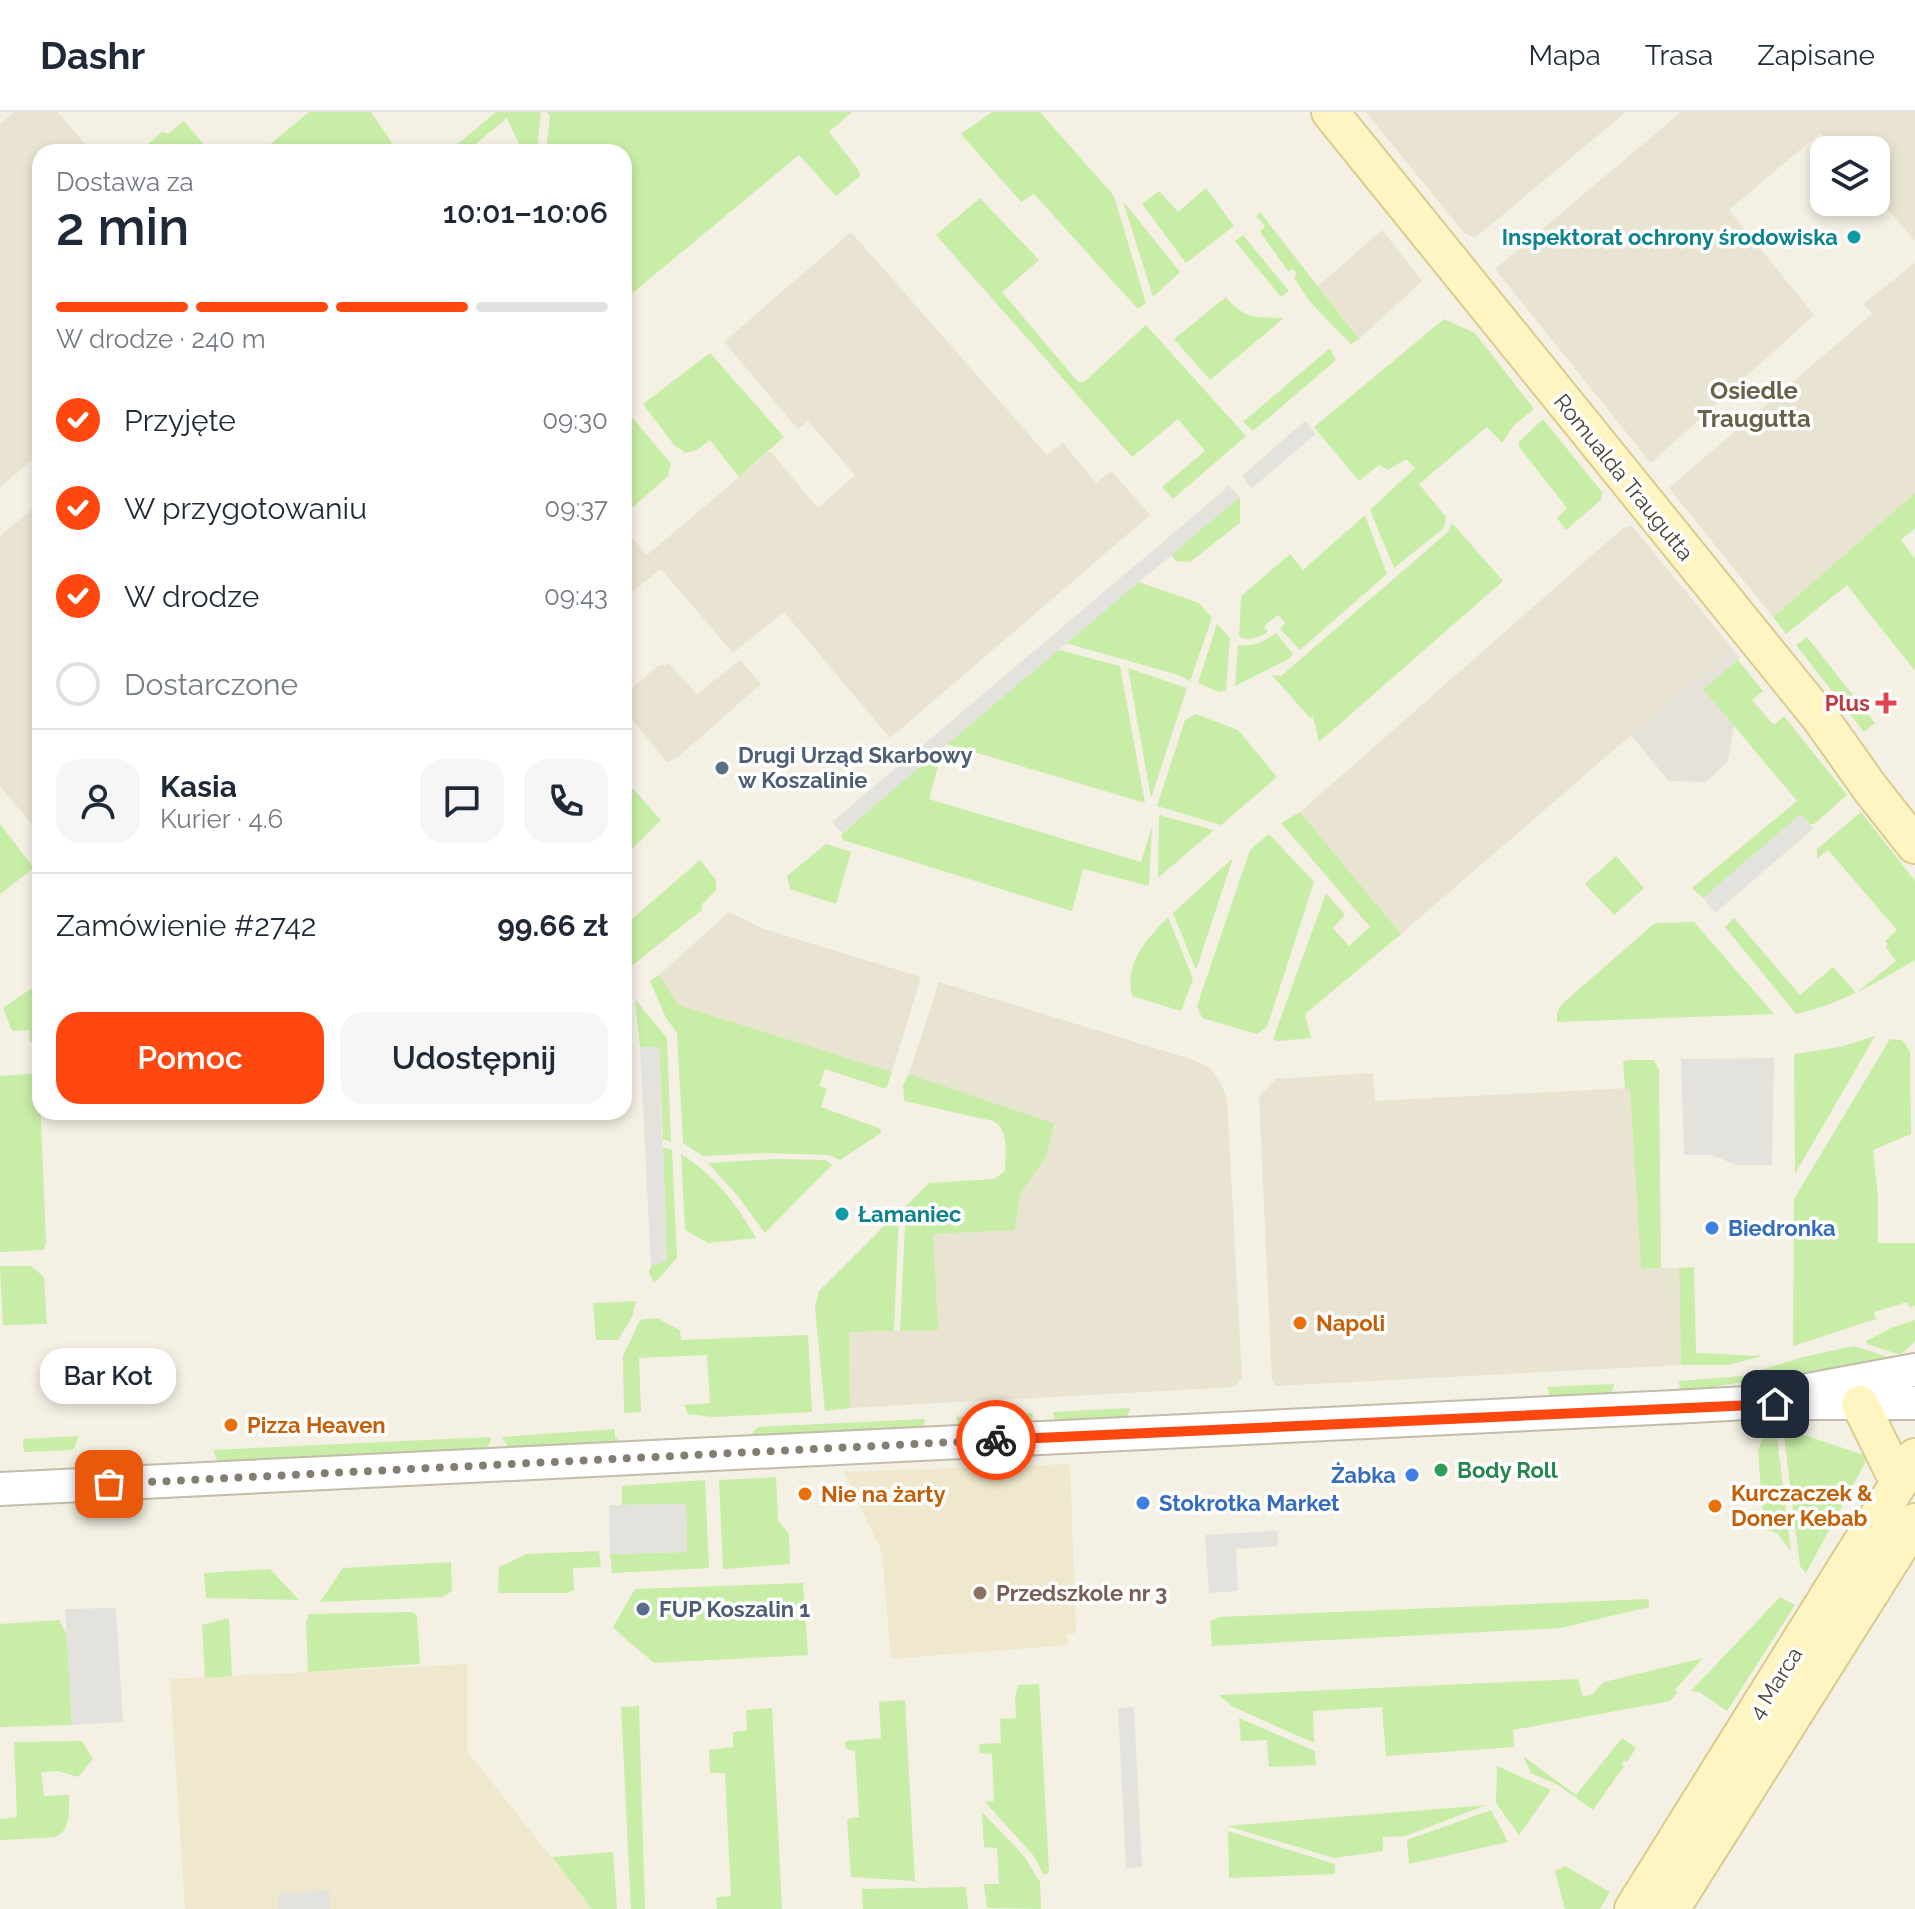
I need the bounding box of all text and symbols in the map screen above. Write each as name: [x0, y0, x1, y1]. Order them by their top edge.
text: Dashr: [40, 33, 145, 78]
text: Mapa: [1529, 39, 1601, 72]
text: Trasa: [1645, 39, 1713, 72]
text: Zapisane: [1757, 39, 1875, 72]
map controls: [1810, 136, 1890, 216]
button: layers: [1810, 136, 1890, 216]
text: Dostawa za: [56, 167, 194, 197]
text: 10:01–10:06: [443, 195, 608, 230]
text: 2 min: [56, 196, 189, 257]
place label: Inspektorat ochrony środowiska: [1502, 224, 1838, 250]
marker: Inspektorat ochrony środowiska: [1845, 228, 1863, 246]
text: W drodze · 240 m: [56, 324, 266, 354]
district label: Osiedle Traugutta: [1697, 376, 1811, 433]
street label: Romualda Traugutta: [1549, 389, 1699, 565]
icon: check: [56, 398, 100, 442]
text: Przyjęte: [124, 403, 236, 438]
text: 09:30: [542, 405, 608, 435]
icon: check: [56, 486, 100, 530]
text: W przygotowaniu: [124, 491, 367, 526]
text: 09:37: [544, 493, 608, 523]
icon: check: [56, 574, 100, 618]
text: W drodze: [124, 579, 259, 614]
text: 09:43: [544, 581, 608, 611]
text: Dostarczone: [124, 667, 298, 702]
place label: Plus: [1825, 690, 1870, 716]
marker: Plus: [1877, 694, 1895, 712]
place label: Drugi Urząd Skarbowy w Koszalinie: [738, 742, 973, 793]
button: person: [56, 759, 140, 843]
button: chat: [420, 759, 504, 843]
button: phone: [524, 759, 608, 843]
marker: Drugi Urząd Skarbowy w Koszalinie: [713, 759, 731, 777]
text: Kasia: [160, 769, 237, 804]
text: Kurier · 4.6: [160, 804, 283, 834]
text: Zamówienie #2742: [56, 908, 316, 943]
text: 99.66 zł: [497, 908, 608, 943]
button: Pomoc: [56, 1012, 324, 1104]
button: Udostępnij: [340, 1012, 608, 1104]
place label: Łamaniec: [857, 1201, 961, 1227]
marker: Łamaniec: [833, 1205, 851, 1223]
place label: Biedronka: [1728, 1215, 1836, 1241]
marker: Biedronka: [1703, 1219, 1721, 1237]
place label: Napoli: [1316, 1310, 1385, 1336]
marker: Napoli: [1291, 1314, 1309, 1332]
callout: Bar Kot: [41, 1348, 177, 1404]
text: Bar Kot: [63, 1361, 153, 1391]
pin: [1741, 1370, 1809, 1438]
icon: home: [1753, 1382, 1797, 1426]
courier: [956, 1400, 1036, 1480]
place label: Pizza Heaven: [247, 1412, 386, 1438]
marker: Pizza Heaven: [222, 1416, 240, 1434]
icon: bike: [974, 1418, 1018, 1462]
pin: [75, 1450, 143, 1518]
place label: Body Roll: [1457, 1457, 1559, 1483]
marker: Body Roll: [1432, 1461, 1450, 1479]
icon: bag: [87, 1462, 131, 1506]
place label: Żabka: [1331, 1462, 1396, 1488]
marker: Żabka: [1403, 1466, 1421, 1484]
place label: Kurczaczek & Doner Kebab: [1731, 1480, 1873, 1531]
place label: Nie na żarty: [821, 1481, 946, 1507]
marker: Nie na żarty: [796, 1485, 814, 1503]
place label: Stokrotka Market: [1159, 1490, 1340, 1516]
marker: Stokrotka Market: [1134, 1494, 1152, 1512]
marker: Kurczaczek & Doner Kebab: [1706, 1497, 1724, 1515]
place label: Przedszkole nr 3: [996, 1580, 1167, 1606]
marker: Przedszkole nr 3: [971, 1584, 989, 1602]
place label: FUP Koszalin 1: [659, 1596, 810, 1622]
marker: FUP Koszalin 1: [634, 1600, 652, 1618]
street label: 4 Marca: [1743, 1642, 1807, 1724]

